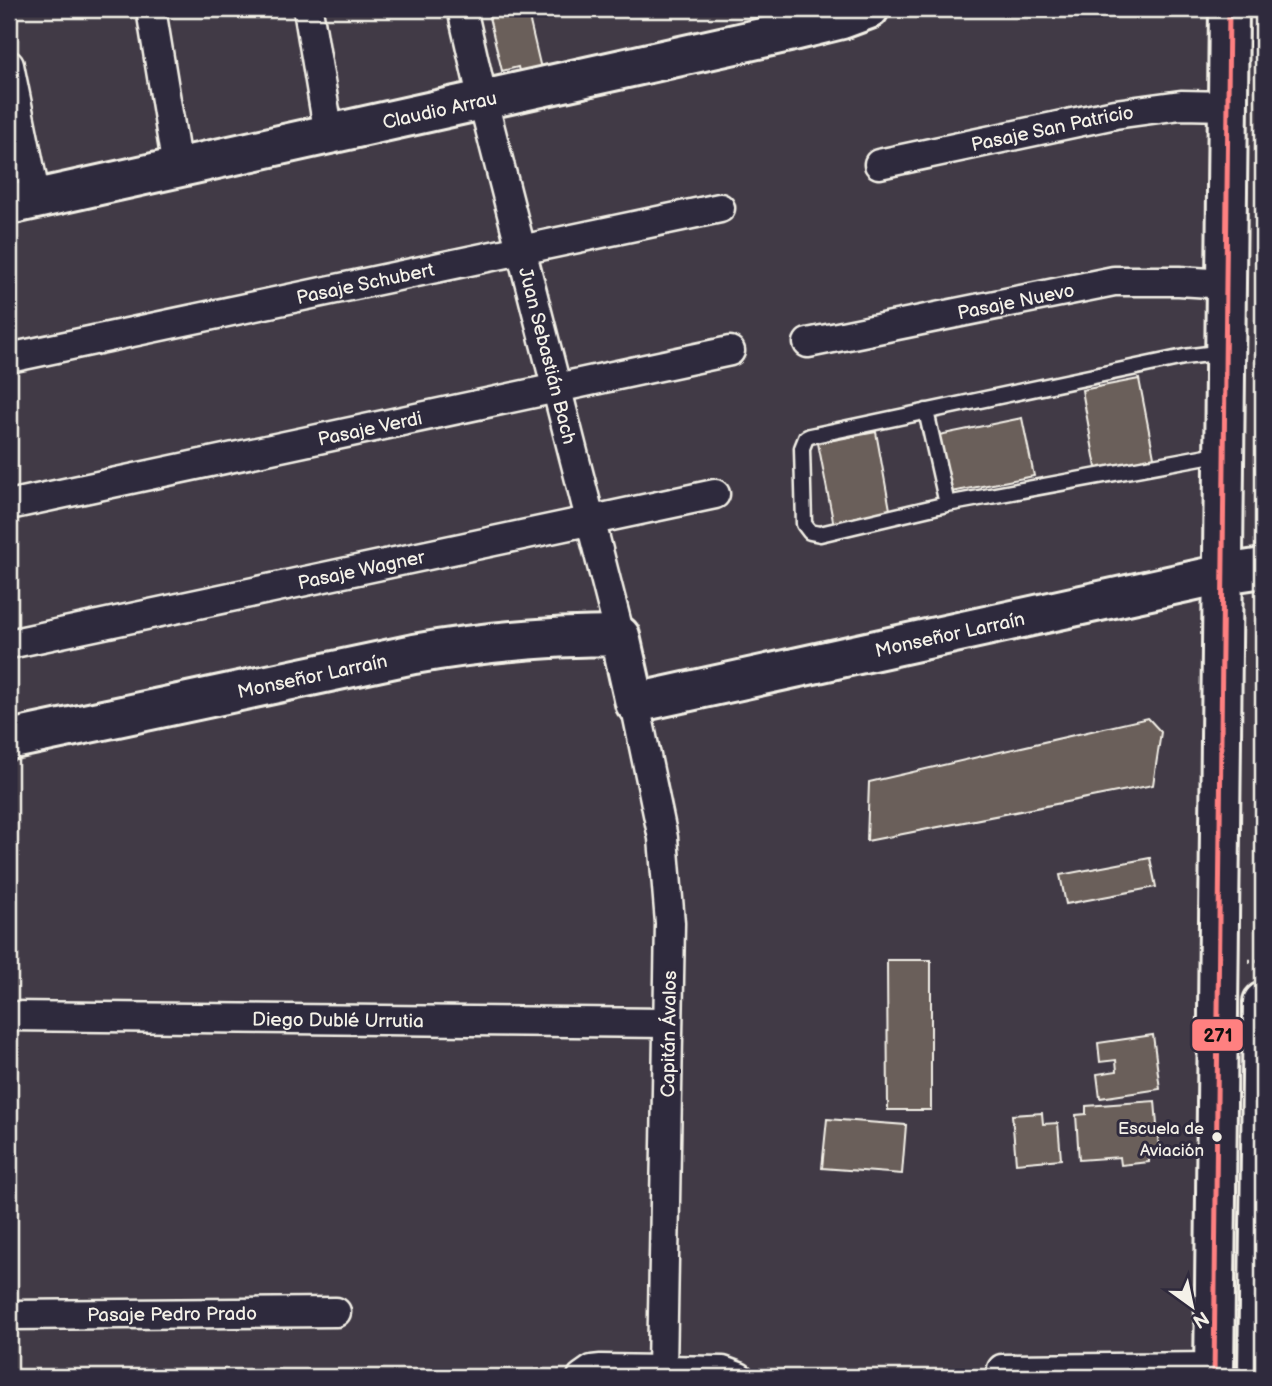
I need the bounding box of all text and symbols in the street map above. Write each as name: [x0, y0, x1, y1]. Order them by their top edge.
street label: Claudio Arrau: [380, 87, 499, 135]
street label: Pasaje San Patricio: [969, 102, 1135, 157]
street label: Pasaje Schubert: [294, 259, 437, 310]
street label: Juan Sebastián Bach: [513, 265, 580, 447]
street label: Pasaje Nuevo: [956, 279, 1077, 325]
street label: Pasaje Verdi: [316, 407, 424, 452]
street label: Pasaje Wagner: [296, 546, 428, 595]
street label: Monseñor Larraín: [873, 608, 1027, 663]
street label: Monseñor Larraín: [236, 650, 390, 704]
street label: Capitán Ávalos: [656, 970, 682, 1098]
street label: Diego Dublé Urrutia: [252, 1009, 424, 1033]
line badge: 271: [1191, 1018, 1244, 1052]
text: 271: [1203, 1025, 1233, 1048]
place label: Escuela de Aviación: [1118, 1119, 1204, 1161]
marker: Escuela de Aviación: [1210, 1130, 1224, 1144]
north arrow: [1156, 1270, 1226, 1340]
street label: Pasaje Pedro Prado: [87, 1303, 257, 1327]
text: N: [1188, 1305, 1213, 1333]

